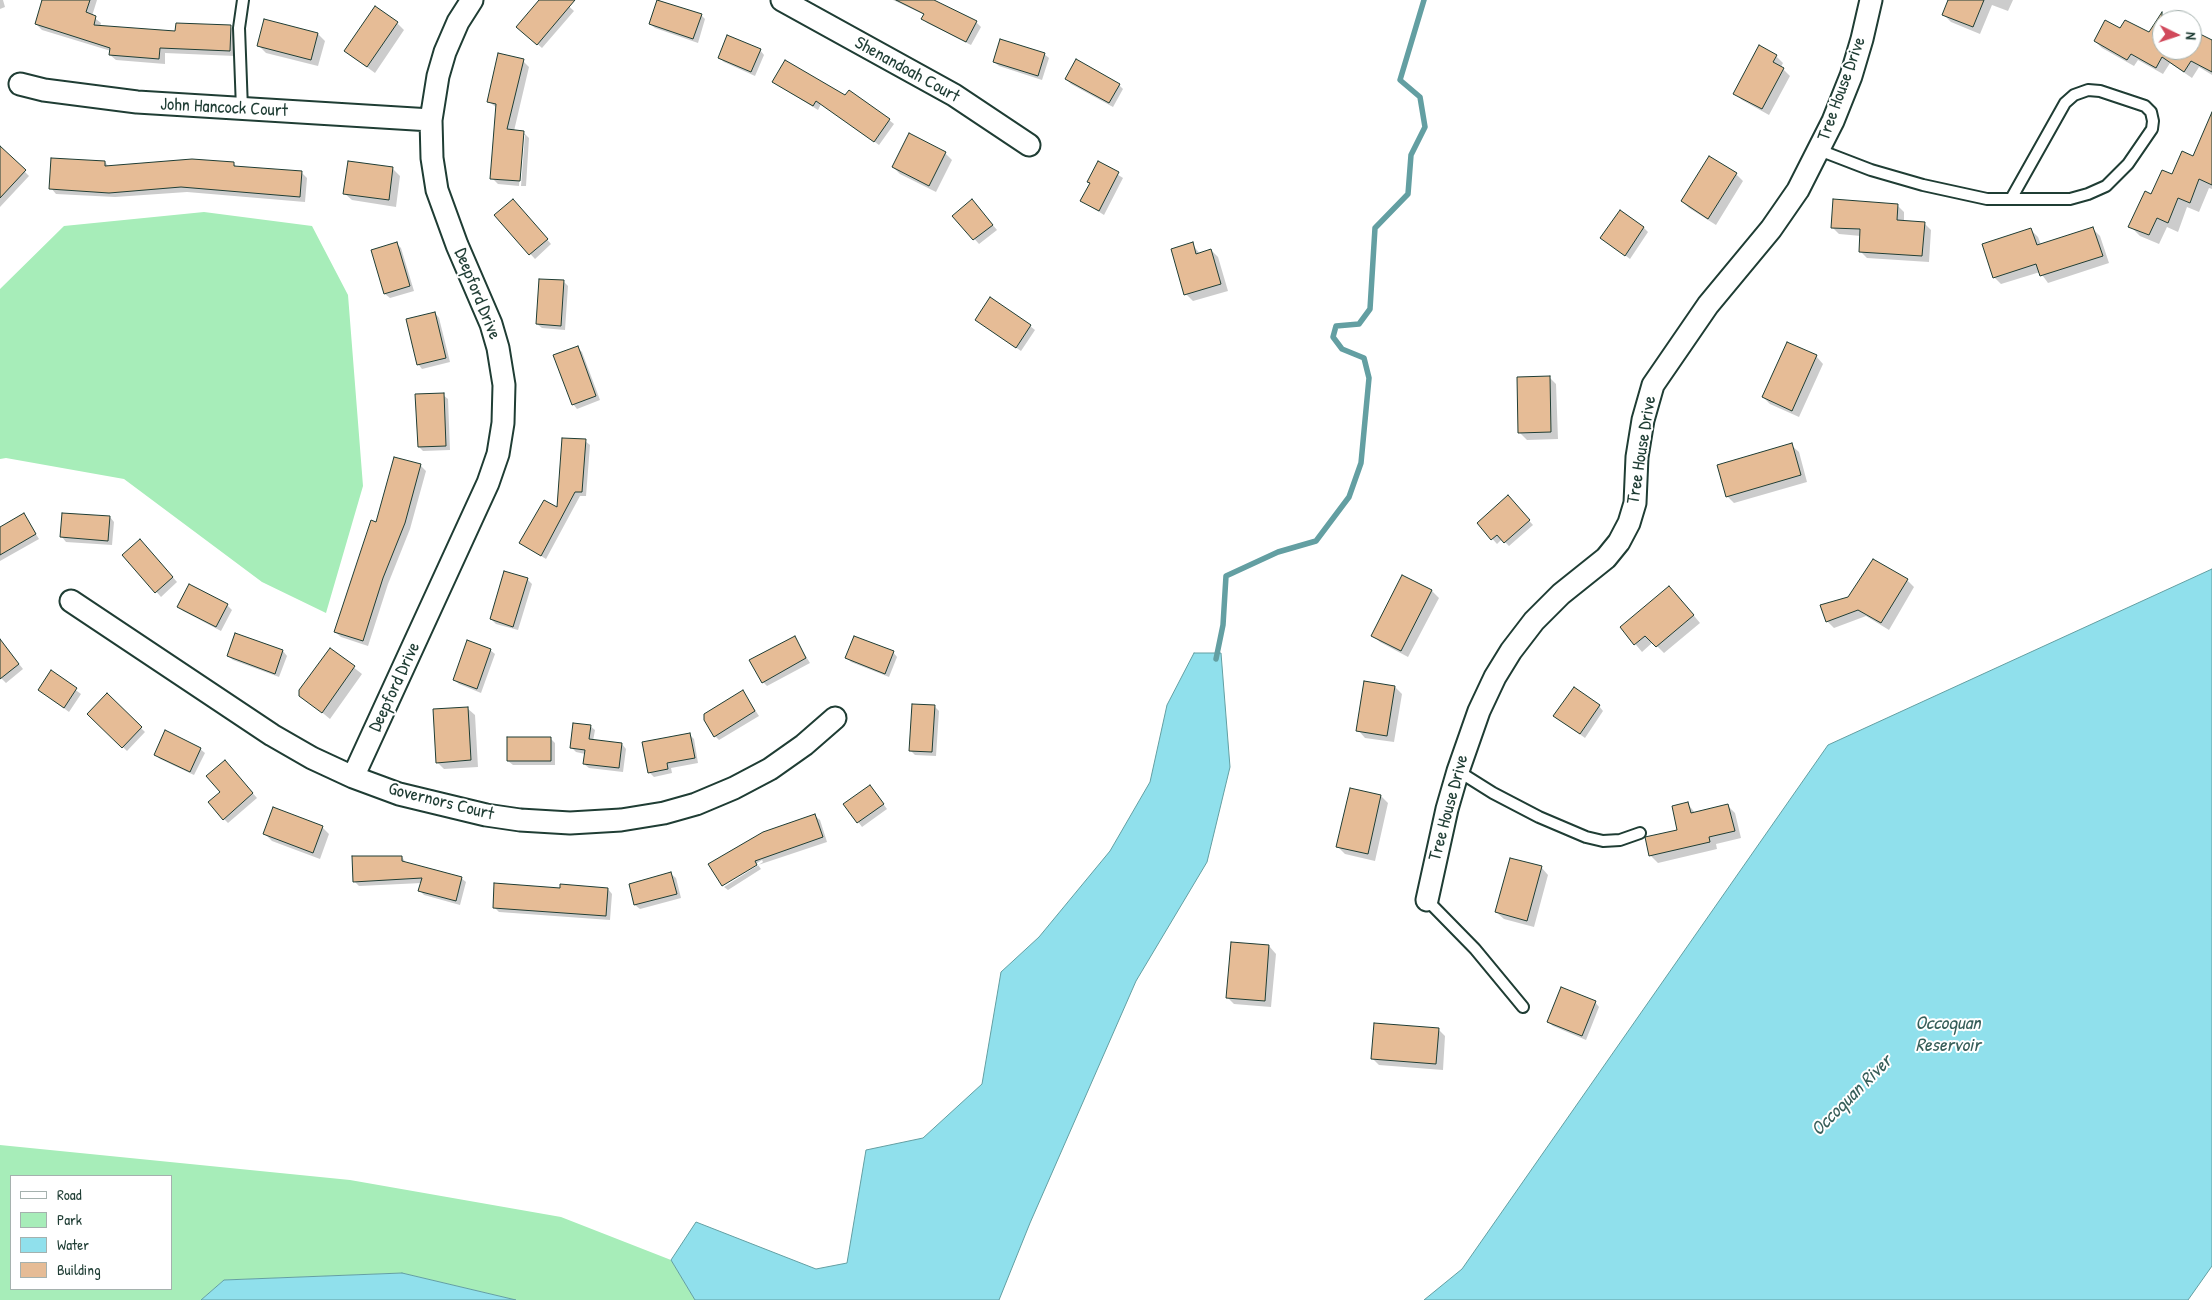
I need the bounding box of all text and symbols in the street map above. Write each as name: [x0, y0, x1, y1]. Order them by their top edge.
north arrow: [2152, 10, 2202, 60]
street label: Shenandoah Court: [851, 32, 963, 108]
text: N: [2182, 32, 2201, 40]
street label: Tree House Drive: [1813, 34, 1871, 144]
street label: John Hancock Court: [160, 94, 288, 122]
street label: Deepford Drive: [449, 245, 505, 343]
street label: Tree House Drive: [1623, 395, 1661, 505]
street label: Deepford Drive: [365, 639, 425, 735]
street label: Tree House Drive: [1424, 753, 1474, 863]
street label: Governors Court: [386, 778, 496, 826]
water label: Occoquan Reservoir: [1915, 1013, 1981, 1057]
water label: Occoquan River: [1807, 1051, 1897, 1141]
legend: [10, 1175, 172, 1290]
text: Road: [57, 1184, 82, 1205]
text: Park: [57, 1209, 82, 1230]
text: Water: [57, 1234, 89, 1255]
text: Building: [57, 1259, 101, 1280]

